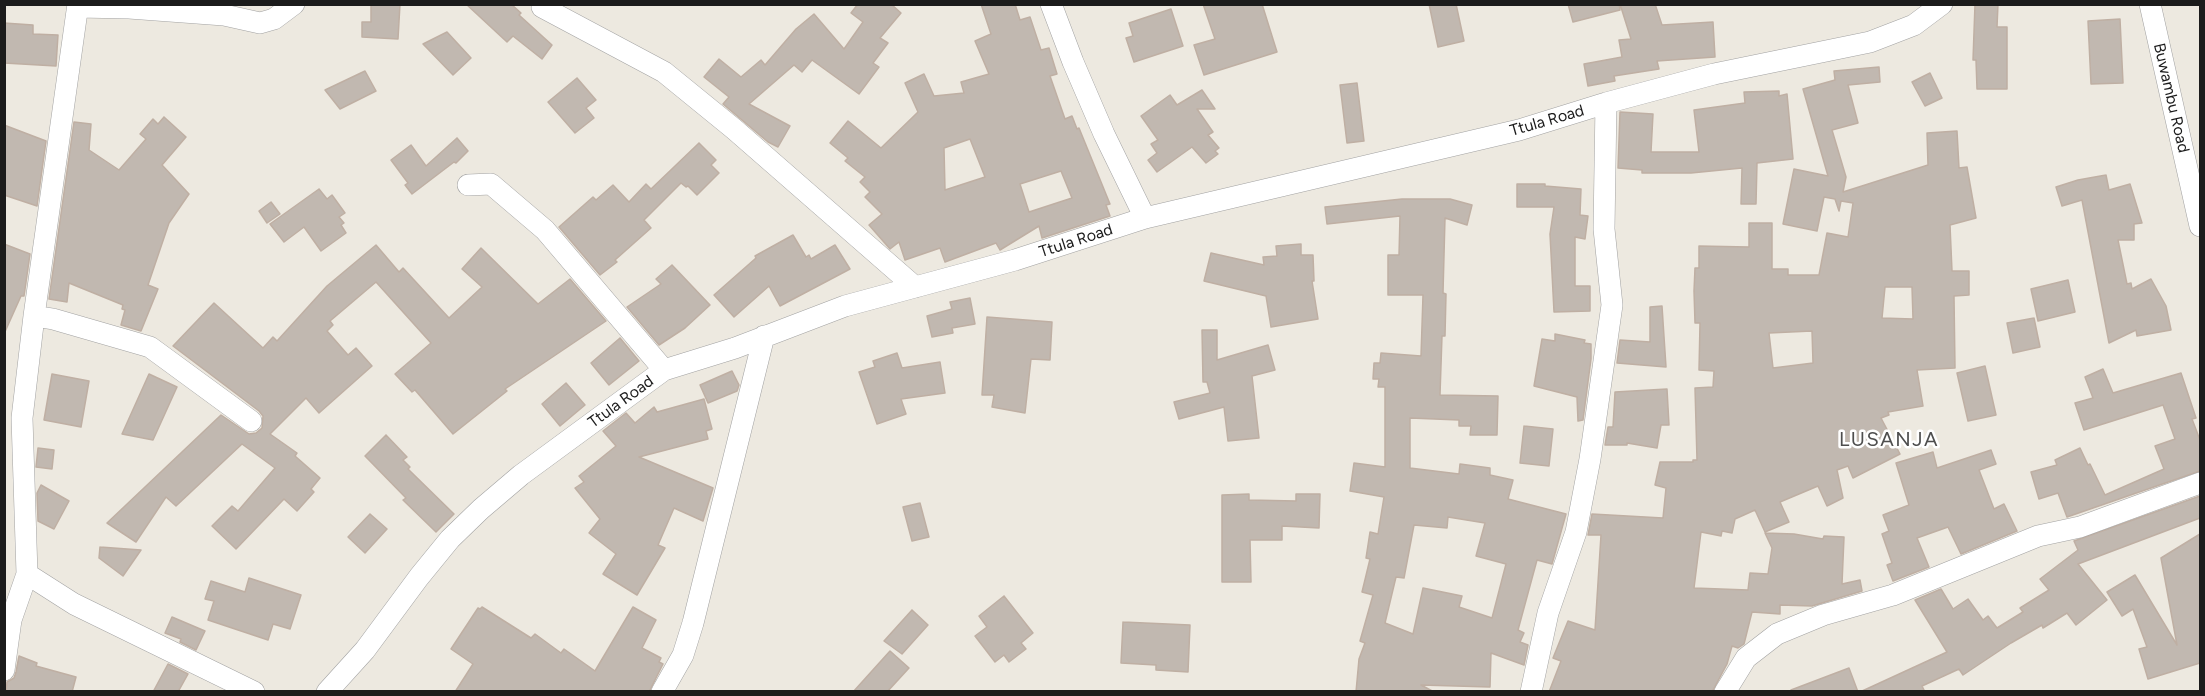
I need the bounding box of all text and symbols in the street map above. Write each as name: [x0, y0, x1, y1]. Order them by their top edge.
street label: Buwambu Road: [2149, 41, 2193, 155]
street label: Ttula Road: [1508, 101, 1586, 141]
street label: Ttula Road: [1037, 220, 1115, 262]
street label: Ttula Road: [585, 372, 657, 432]
district label: LUSANJA: [1839, 428, 1939, 452]

